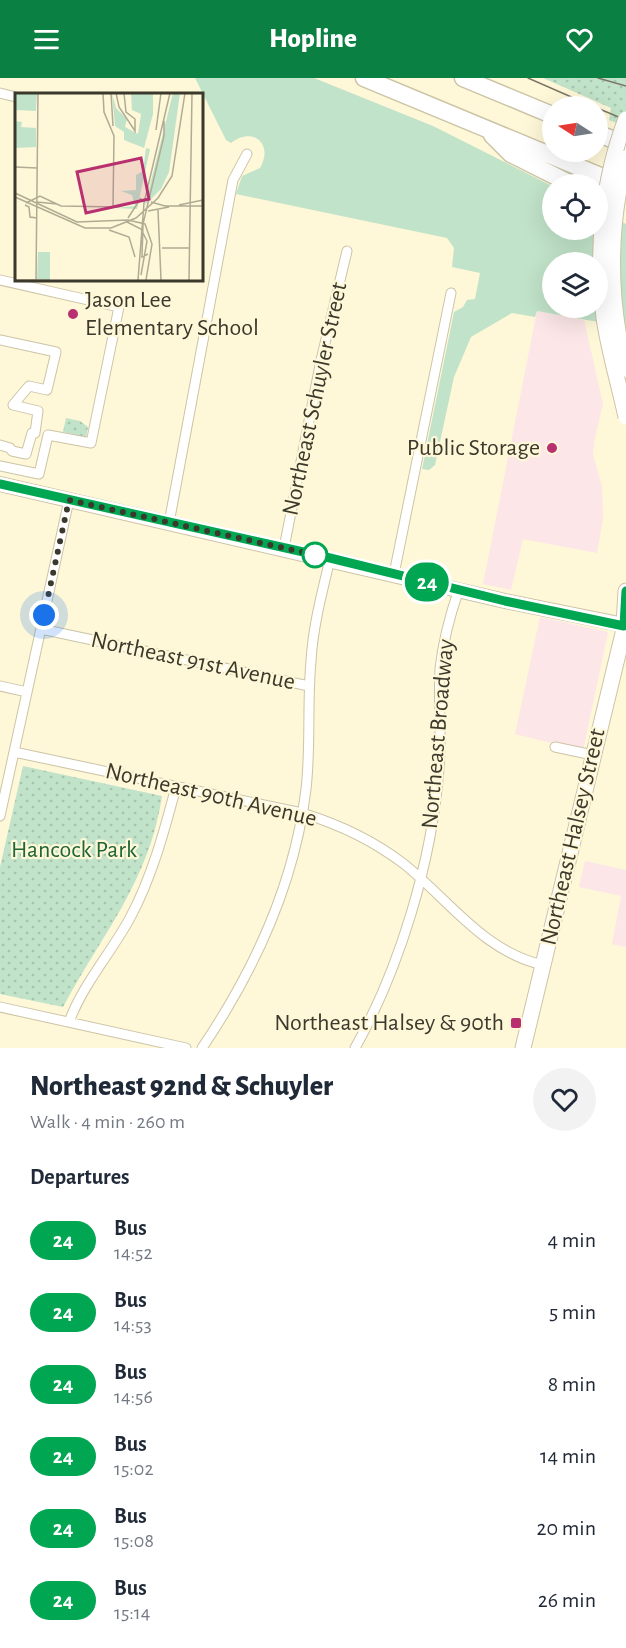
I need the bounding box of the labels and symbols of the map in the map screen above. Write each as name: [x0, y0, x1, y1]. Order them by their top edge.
inset map: [15, 93, 202, 280]
north arrow: [542, 96, 608, 162]
street label: Northeast Schuyler Street: [279, 280, 352, 518]
place label: Jason Lee Elementary School: [85, 288, 259, 340]
marker: Jason Lee Elementary School: [66, 307, 80, 321]
place label: Public Storage: [407, 436, 540, 460]
marker: Public Storage: [545, 441, 559, 455]
unlabelled marker: [302, 542, 328, 568]
line badge: 24: [400, 562, 454, 602]
your location: [29, 600, 59, 630]
street label: Northeast 91st Avenue: [89, 628, 297, 694]
street label: Northeast Broadway: [418, 638, 458, 830]
street label: Northeast Halsey Street: [536, 726, 610, 948]
street label: Northeast 90th Avenue: [103, 759, 319, 831]
park label: Hancock Park: [11, 838, 137, 862]
place label: Northeast Halsey & 90th: [274, 1011, 504, 1035]
marker: Northeast Halsey & 90th: [509, 1016, 523, 1030]

